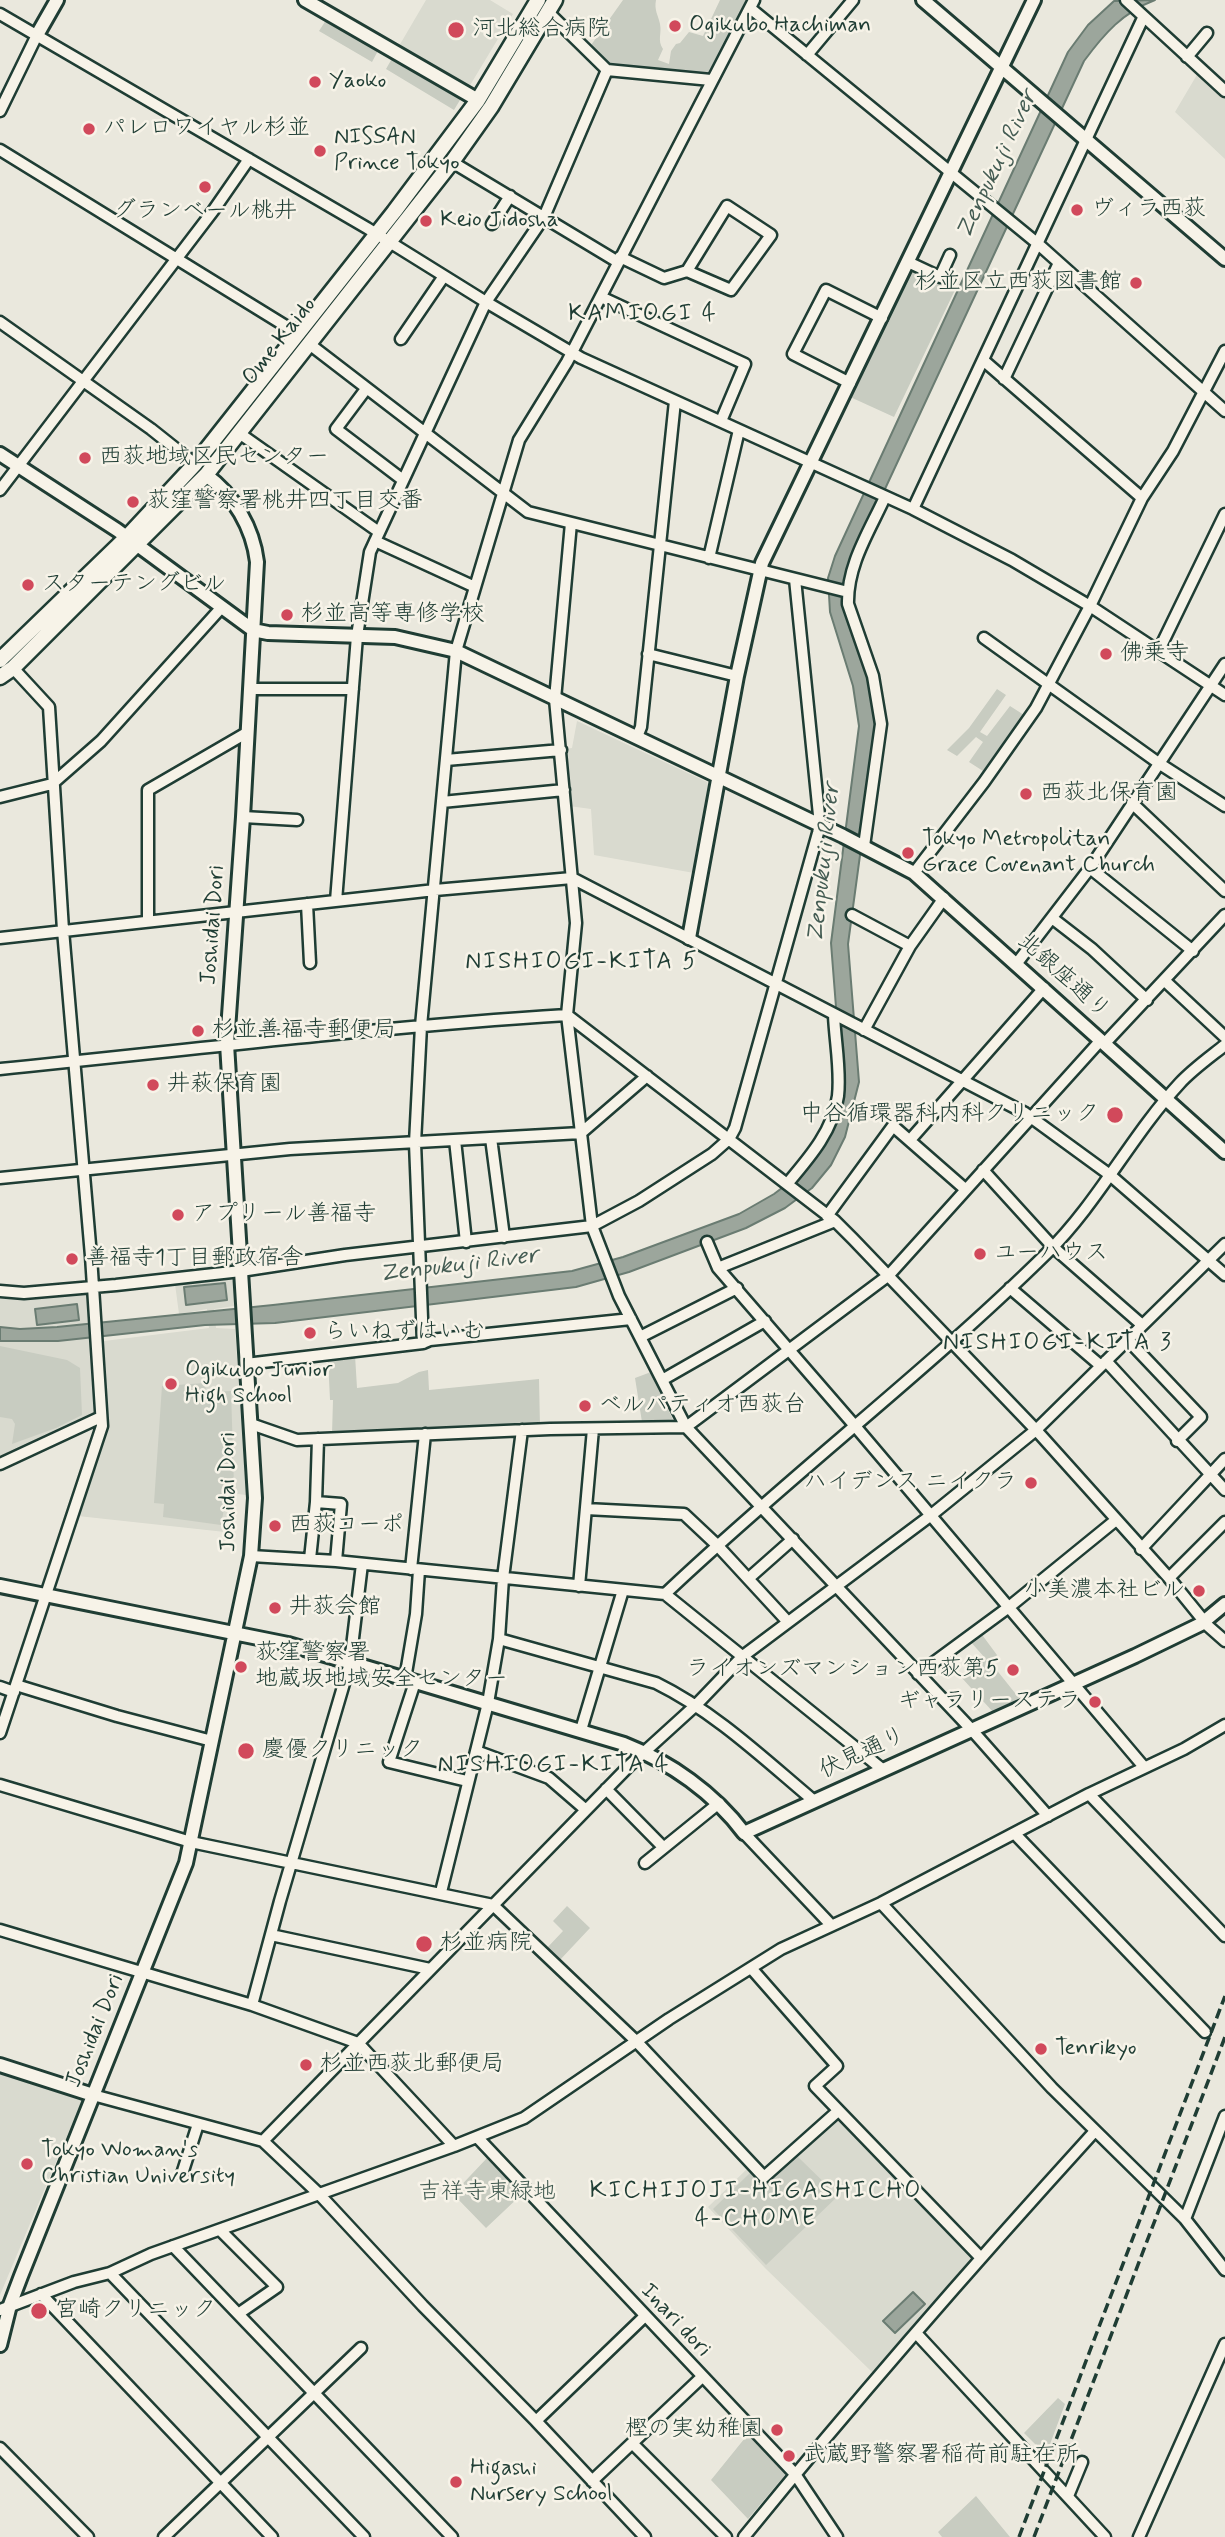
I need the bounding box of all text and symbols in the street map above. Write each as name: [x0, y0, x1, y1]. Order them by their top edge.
place label: Ogikubo Hachiman: [689, 12, 871, 40]
place label: 河北総合病院: [472, 16, 610, 44]
marker: Ogikubo Hachiman: [667, 18, 683, 34]
marker: 河北総合病院: [446, 20, 466, 40]
place label: Yaoko: [329, 68, 386, 96]
marker: Yaoko: [307, 74, 323, 90]
water label: Zenpukuji River: [951, 87, 1045, 243]
place label: パレロワイヤル杉並: [103, 115, 310, 143]
marker: パレロワイヤル杉並: [81, 121, 97, 137]
place label: NISSAN Prince Tokyo: [334, 124, 460, 178]
marker: NISSAN Prince Tokyo: [312, 143, 328, 159]
marker: グランベール桃井: [197, 179, 213, 195]
place label: ヴィラ西荻: [1091, 196, 1206, 224]
place label: グランベール桃井: [113, 198, 297, 226]
marker: ヴィラ西荻: [1069, 202, 1085, 218]
place label: Keio Jidosha: [440, 207, 559, 235]
marker: Keio Jidosha: [418, 213, 434, 229]
place label: 杉並区立西荻図書館: [915, 269, 1122, 297]
marker: 杉並区立西荻図書館: [1128, 275, 1144, 291]
street label: Ome Kaido: [237, 292, 323, 392]
district label: KAMIOGI 4: [569, 301, 717, 329]
place label: 西荻地域区民センター: [99, 444, 329, 472]
marker: 西荻地域区民センター: [77, 450, 93, 466]
place label: 荻窪警察署桃井四丁目交番: [147, 488, 423, 516]
marker: 荻窪警察署桃井四丁目交番: [125, 494, 141, 510]
place label: スターテングビル: [42, 571, 226, 599]
marker: スターテングビル: [20, 577, 36, 593]
place label: 杉並高等専修学校: [301, 601, 485, 629]
marker: 杉並高等専修学校: [279, 607, 295, 623]
place label: 佛乗寺: [1120, 640, 1189, 668]
marker: 佛乗寺: [1098, 646, 1114, 662]
place label: 西荻北保育園: [1040, 780, 1178, 808]
water label: Zenpukuji River: [802, 782, 848, 944]
marker: 西荻北保育園: [1018, 786, 1034, 802]
place label: Tokyo Metropolitan Grace Covenant Church: [922, 826, 1155, 880]
marker: Tokyo Metropolitan Grace Covenant Church: [900, 845, 916, 861]
street label: Joshidai Dori: [196, 864, 232, 986]
street label: 北銀座通り: [1011, 928, 1115, 1026]
district label: NISHIOGI-KITA 5: [467, 949, 697, 977]
place label: 杉並善福寺郵便局: [212, 1017, 396, 1045]
marker: 杉並善福寺郵便局: [190, 1023, 206, 1039]
place label: 井萩保育園: [167, 1071, 282, 1099]
marker: 井萩保育園: [145, 1077, 161, 1093]
place label: 中谷循環器科内科クリニック: [800, 1101, 1099, 1129]
marker: 中谷循環器科内科クリニック: [1105, 1105, 1125, 1125]
place label: アプリール善福寺: [192, 1201, 376, 1229]
marker: アプリール善福寺: [170, 1207, 186, 1223]
place label: ユーハウス: [994, 1240, 1108, 1268]
water label: Zenpukuji River: [378, 1242, 540, 1290]
place label: 善福寺1丁目郵政宿舎: [86, 1245, 303, 1273]
marker: ユーハウス: [972, 1246, 988, 1262]
marker: 善福寺1丁目郵政宿舎: [64, 1251, 80, 1267]
place label: らいねずはいむ: [324, 1319, 485, 1347]
marker: らいねずはいむ: [302, 1325, 318, 1341]
district label: NISHIOGI-KITA 3: [945, 1330, 1171, 1358]
place label: Ogikubo Junior High School: [185, 1357, 332, 1411]
marker: Ogikubo Junior High School: [163, 1376, 179, 1392]
place label: ベルパティオ西荻台: [599, 1392, 806, 1420]
marker: ベルパティオ西荻台: [577, 1398, 593, 1414]
street label: Joshidai Dori: [215, 1432, 243, 1552]
place label: ハイデンス ニイクラ: [804, 1469, 1017, 1497]
marker: ハイデンス ニイクラ: [1023, 1475, 1039, 1491]
place label: 西荻コーポ: [289, 1512, 404, 1540]
marker: 西荻コーポ: [267, 1518, 283, 1534]
place label: 小美濃本社ビル: [1024, 1577, 1185, 1605]
marker: 小美濃本社ビル: [1191, 1583, 1207, 1599]
place label: 井荻会館: [289, 1594, 381, 1622]
marker: 井荻会館: [267, 1600, 283, 1616]
place label: 荻窪警察署 地蔵坂地域安全センター: [255, 1640, 508, 1694]
place label: ライオンズマンション西荻第5: [686, 1656, 999, 1684]
marker: 荻窪警察署 地蔵坂地域安全センター: [233, 1659, 249, 1675]
marker: ライオンズマンション西荻第5: [1005, 1662, 1021, 1678]
place label: ギャラリーステラ: [897, 1688, 1081, 1716]
marker: ギャラリーステラ: [1087, 1694, 1103, 1710]
street label: 伏見通り: [815, 1722, 911, 1786]
place label: 慶優クリニック: [262, 1737, 423, 1765]
marker: 慶優クリニック: [236, 1741, 256, 1761]
district label: NISHIOGI-KITA 4: [439, 1752, 669, 1780]
place label: 杉並病院: [440, 1930, 532, 1958]
marker: 杉並病院: [414, 1934, 434, 1954]
street label: Joshidai Dori: [61, 1970, 131, 2092]
place label: Tenrikyo: [1055, 2035, 1137, 2063]
marker: Tenrikyo: [1033, 2041, 1049, 2057]
place label: 杉並西荻北郵便局: [320, 2051, 504, 2079]
marker: 杉並西荻北郵便局: [298, 2057, 314, 2073]
place label: Tokyo Woman's Christian University: [41, 2137, 235, 2191]
marker: Tokyo Woman's Christian University: [19, 2156, 35, 2172]
district label: KICHIJOJI-HIGASHICHO 4-CHOME: [599, 2178, 913, 2234]
park label: 吉祥寺東緑地: [418, 2179, 556, 2207]
street label: Inari dori: [634, 2278, 716, 2364]
place label: 宮崎クリニック: [55, 2297, 216, 2325]
marker: 宮崎クリニック: [29, 2301, 49, 2321]
place label: 樫の実幼稚園: [625, 2416, 763, 2444]
marker: 樫の実幼稚園: [769, 2422, 785, 2438]
place label: 武蔵野警察署稲荷前駐在所: [803, 2442, 1079, 2470]
marker: 武蔵野警察署稲荷前駐在所: [781, 2448, 797, 2464]
place label: Higashi Nursery School: [470, 2455, 613, 2509]
marker: Higashi Nursery School: [448, 2474, 464, 2490]

